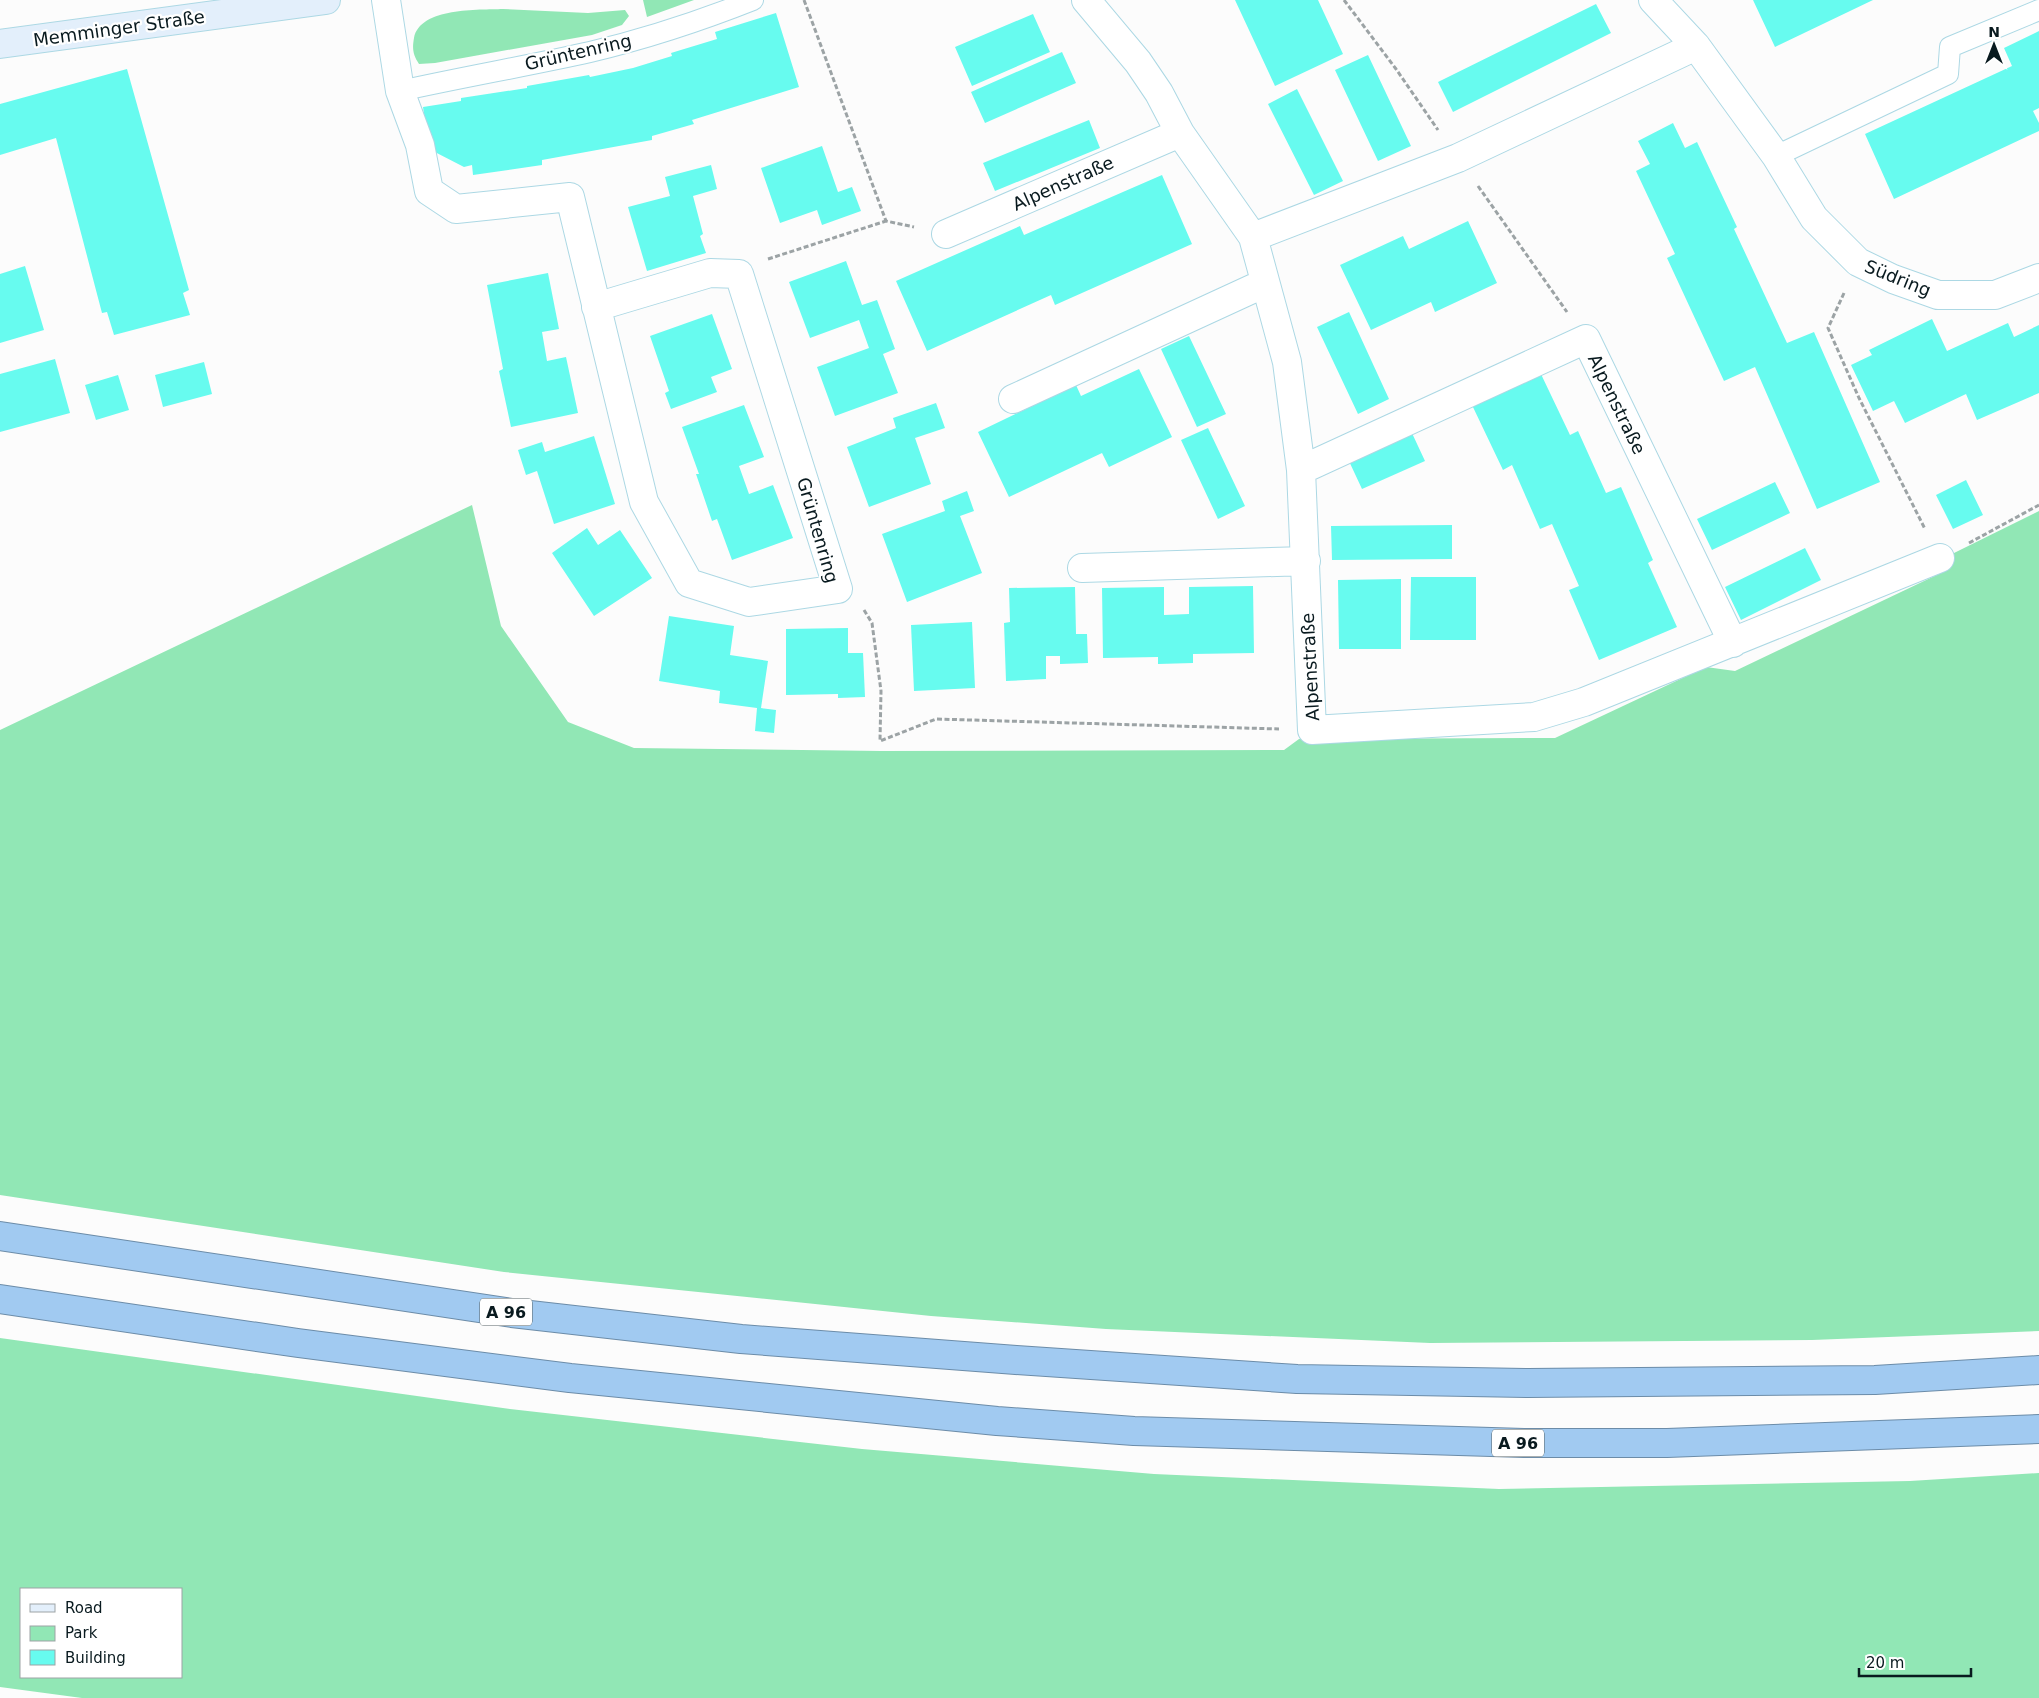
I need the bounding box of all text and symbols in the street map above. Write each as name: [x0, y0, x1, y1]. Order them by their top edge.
street label: Memminger Straße: [32, 6, 206, 50]
north arrow: [1969, 20, 2019, 70]
text: N: [1988, 24, 2000, 40]
street label: Grüntenring: [523, 30, 633, 74]
street label: Alpenstraße: [1009, 151, 1117, 215]
street label: Südring: [1862, 255, 1934, 301]
street label: Alpenstraße: [1584, 351, 1650, 457]
street label: Grüntenring: [793, 475, 843, 585]
street label: Alpenstraße: [1297, 612, 1323, 722]
road number: A 96: [480, 1298, 532, 1325]
road number: A 96: [1492, 1430, 1544, 1456]
legend: [20, 1588, 182, 1678]
text: Road: [65, 1599, 103, 1617]
text: Park: [65, 1624, 98, 1642]
scale bar: [1859, 1646, 1972, 1678]
text: Building: [65, 1649, 126, 1667]
text: 20 m: [1866, 1654, 1904, 1672]

